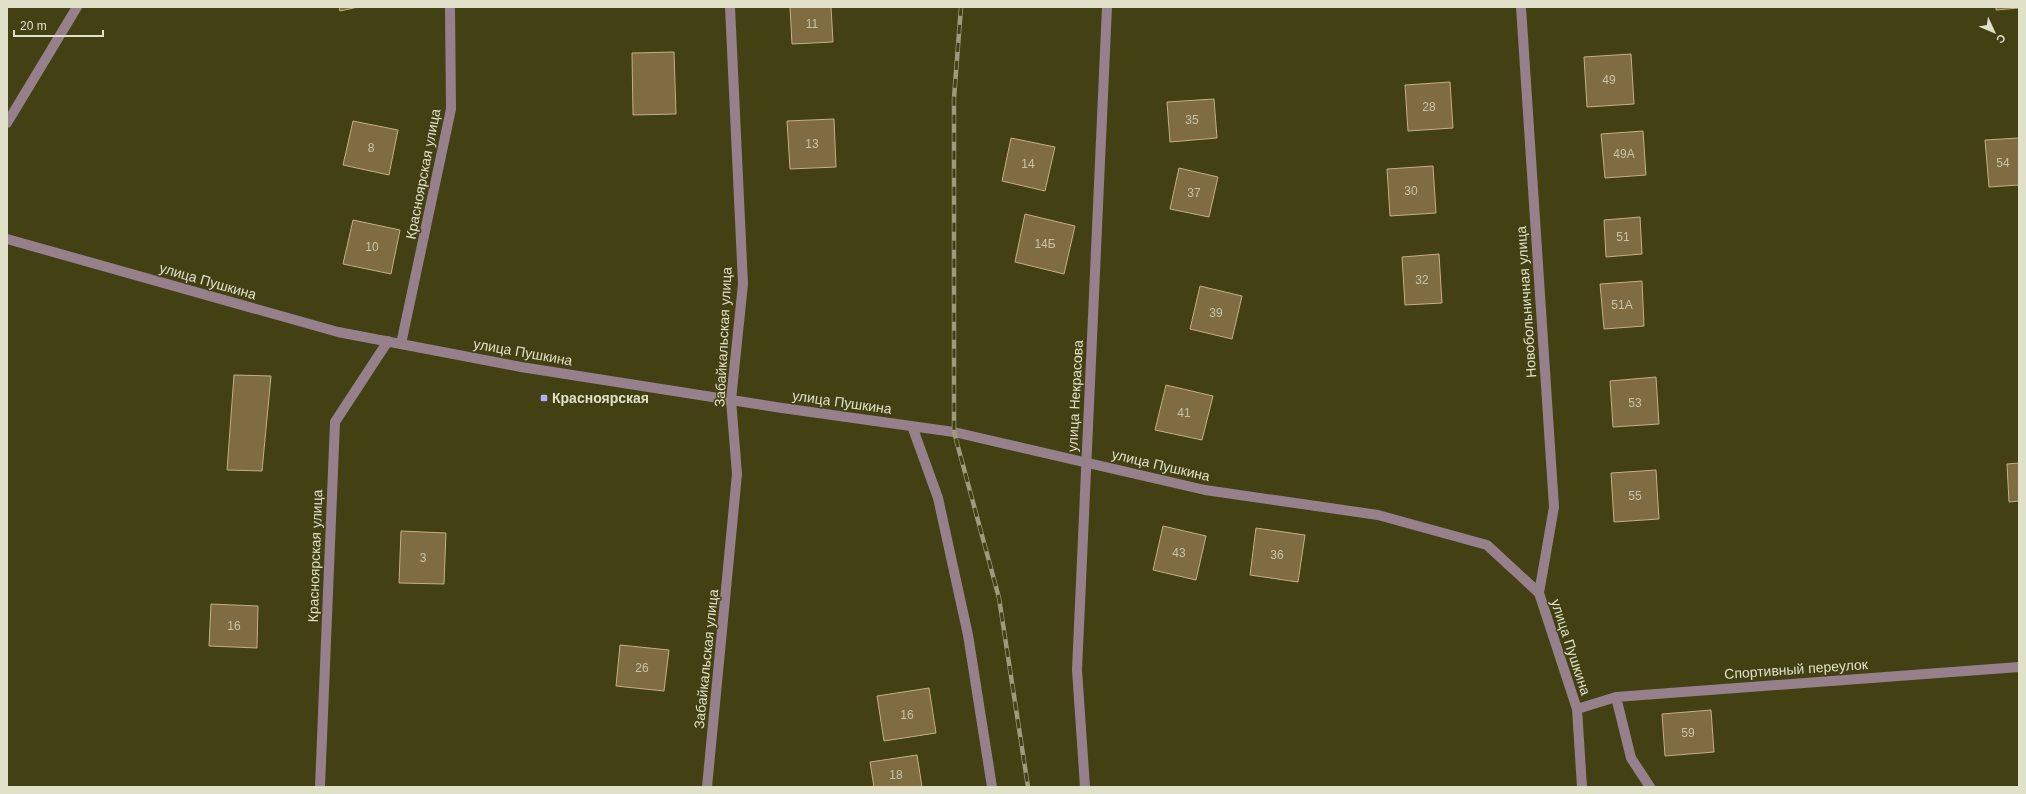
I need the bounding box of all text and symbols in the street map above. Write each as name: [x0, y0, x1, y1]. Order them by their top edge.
scale bar: [14, 12, 103, 38]
north arrow: [1974, 12, 2014, 52]
house number: 11: [806, 17, 819, 31]
text: 20 m: [20, 19, 47, 33]
text: С: [1994, 32, 2008, 46]
house number: 49: [1602, 73, 1616, 87]
house number: 28: [1422, 100, 1436, 114]
street label: Красноярская улица: [402, 107, 444, 241]
house number: 35: [1185, 113, 1199, 127]
house number: 13: [805, 137, 819, 151]
house number: 8: [368, 141, 375, 155]
house number: 49А: [1613, 147, 1635, 161]
house number: 54: [1996, 156, 2010, 170]
house number: 14: [1021, 157, 1035, 171]
house number: 30: [1404, 184, 1418, 198]
house number: 37: [1187, 186, 1201, 200]
street label: Новобольничная улица: [1513, 225, 1539, 378]
house number: 51: [1616, 230, 1630, 244]
house number: 14Б: [1034, 237, 1056, 251]
house number: 10: [365, 240, 379, 254]
street label: улица Пушкина: [158, 260, 259, 303]
street label: Забайкальская улица: [711, 266, 735, 408]
house number: 32: [1415, 273, 1429, 287]
house number: 51А: [1611, 298, 1633, 312]
house number: 39: [1209, 306, 1223, 320]
street label: улица Пушкина: [472, 335, 574, 369]
street label: улица Некрасова: [1064, 339, 1086, 452]
street label: улица Пушкина: [791, 387, 893, 417]
place label: Красноярская: [552, 390, 649, 406]
marker: Красноярская: [539, 393, 549, 403]
house number: 53: [1628, 396, 1642, 410]
house number: 41: [1177, 406, 1191, 420]
street label: улица Пушкина: [1110, 446, 1212, 484]
street label: Красноярская улица: [305, 489, 325, 623]
house number: 55: [1628, 489, 1642, 503]
house number: 43: [1172, 546, 1186, 560]
house number: 36: [1270, 548, 1284, 562]
house number: 3: [420, 551, 427, 565]
street label: Забайкальская улица: [691, 588, 721, 730]
street label: улица Пушкина: [1548, 597, 1594, 697]
house number: 16: [227, 619, 241, 633]
street label: Спортивный переулок: [1724, 656, 1869, 682]
house number: 26: [635, 661, 649, 675]
house number: 16: [900, 708, 914, 722]
house number: 59: [1681, 726, 1695, 740]
house number: 18: [889, 768, 903, 782]

